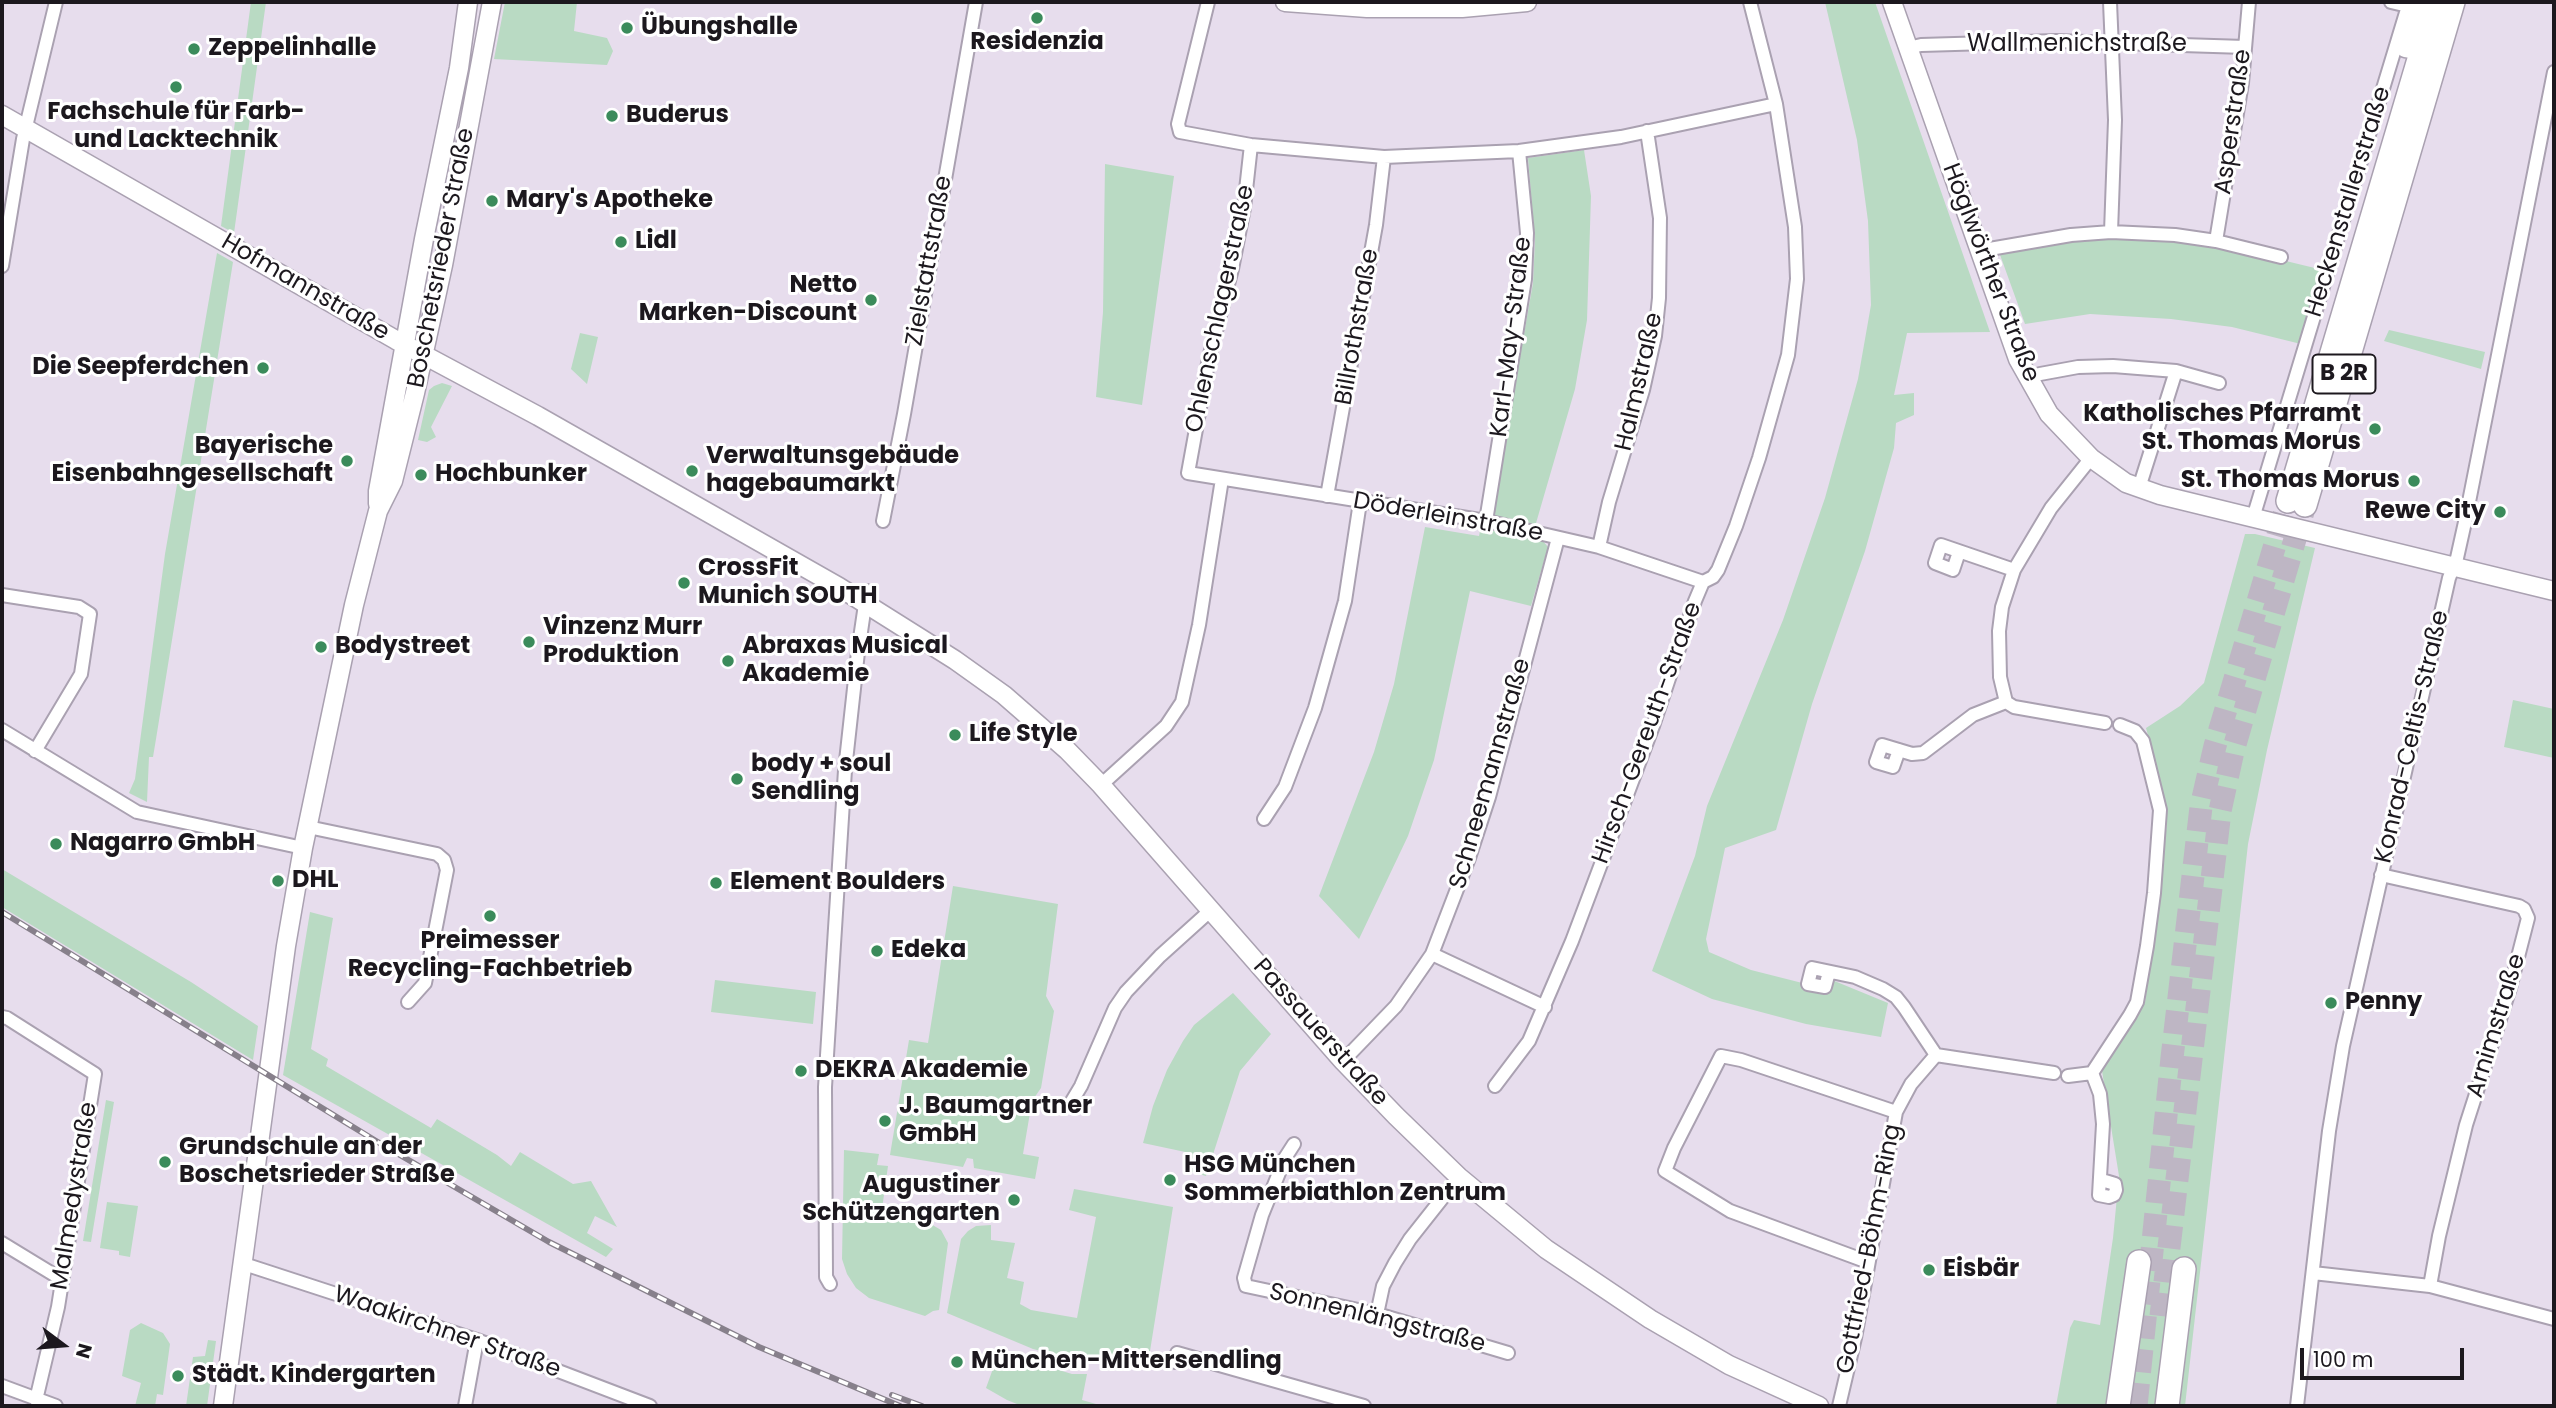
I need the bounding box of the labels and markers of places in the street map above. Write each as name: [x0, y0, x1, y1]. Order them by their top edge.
marker: Residenzia: [1029, 10, 1045, 26]
place label: Übungshalle: [641, 14, 798, 42]
marker: Übungshalle: [619, 20, 635, 36]
place label: Residenzia: [970, 29, 1104, 57]
place label: Zeppelinhalle: [208, 35, 376, 63]
marker: Zeppelinhalle: [186, 41, 202, 57]
marker: Fachschule für Farb- und Lacktechnik: [168, 79, 184, 95]
place label: Fachschule für Farb- und Lacktechnik: [47, 99, 305, 155]
place label: Buderus: [626, 102, 729, 130]
marker: Buderus: [604, 108, 620, 124]
place label: Mary's Apotheke: [506, 187, 713, 215]
marker: Mary's Apotheke: [484, 193, 500, 209]
place label: Lidl: [635, 228, 677, 256]
marker: Lidl: [613, 234, 629, 250]
place label: Netto Marken-Discount: [639, 272, 857, 328]
marker: Netto Marken-Discount: [863, 292, 879, 308]
place label: Die Seepferdchen: [32, 354, 249, 382]
marker: Die Seepferdchen: [255, 360, 271, 376]
place label: Katholisches Pfarramt St. Thomas Morus: [2083, 401, 2361, 457]
marker: Katholisches Pfarramt St. Thomas Morus: [2367, 421, 2383, 437]
place label: Bayerische Eisenbahngesellschaft: [51, 433, 333, 489]
place label: Verwaltunsgebäude hagebaumarkt: [706, 443, 959, 499]
marker: Bayerische Eisenbahngesellschaft: [339, 453, 355, 469]
place label: Hochbunker: [435, 461, 587, 489]
marker: Verwaltunsgebäude hagebaumarkt: [684, 463, 700, 479]
marker: Hochbunker: [413, 467, 429, 483]
place label: St. Thomas Morus: [2181, 467, 2400, 495]
marker: St. Thomas Morus: [2406, 473, 2422, 489]
place label: Rewe City: [2365, 498, 2486, 526]
marker: Rewe City: [2492, 504, 2508, 520]
place label: CrossFit Munich SOUTH: [698, 555, 878, 611]
marker: CrossFit Munich SOUTH: [676, 575, 692, 591]
place label: Vinzenz Murr Produktion: [543, 614, 702, 670]
place label: Bodystreet: [335, 633, 470, 661]
place label: Abraxas Musical Akademie: [742, 633, 948, 689]
marker: Vinzenz Murr Produktion: [521, 634, 537, 650]
marker: Bodystreet: [313, 639, 329, 655]
marker: Abraxas Musical Akademie: [720, 653, 736, 669]
place label: Life Style: [969, 721, 1078, 749]
marker: Life Style: [947, 727, 963, 743]
place label: body + soul Sendling: [751, 751, 891, 807]
marker: body + soul Sendling: [729, 771, 745, 787]
place label: Nagarro GmbH: [70, 830, 255, 858]
marker: Nagarro GmbH: [48, 836, 64, 852]
place label: DHL: [292, 867, 338, 895]
place label: Element Boulders: [730, 869, 945, 897]
marker: DHL: [270, 873, 286, 889]
marker: Element Boulders: [708, 875, 724, 891]
marker: Preimesser Recycling-Fachbetrieb: [482, 908, 498, 924]
place label: Preimesser Recycling-Fachbetrieb: [348, 928, 632, 984]
place label: Edeka: [891, 937, 966, 965]
marker: Edeka: [869, 943, 885, 959]
place label: Penny: [2345, 989, 2422, 1017]
marker: Penny: [2323, 995, 2339, 1011]
place label: DEKRA Akademie: [815, 1057, 1028, 1085]
marker: DEKRA Akademie: [793, 1063, 809, 1079]
place label: J. Baumgartner GmbH: [899, 1093, 1092, 1149]
marker: J. Baumgartner GmbH: [877, 1113, 893, 1129]
place label: Grundschule an der Boschetsrieder Straße: [179, 1134, 455, 1190]
place label: HSG München Sommerbiathlon Zentrum: [1184, 1152, 1506, 1208]
marker: Grundschule an der Boschetsrieder Straße: [157, 1154, 173, 1170]
place label: Augustiner Schützengarten: [802, 1172, 1000, 1228]
marker: HSG München Sommerbiathlon Zentrum: [1162, 1172, 1178, 1188]
marker: Augustiner Schützengarten: [1006, 1192, 1022, 1208]
place label: Eisbär: [1943, 1256, 2019, 1284]
marker: Eisbär: [1921, 1262, 1937, 1278]
place label: München-Mittersendling: [971, 1348, 1282, 1376]
marker: München-Mittersendling: [949, 1354, 965, 1370]
place label: Städt. Kindergarten: [192, 1362, 436, 1390]
marker: Städt. Kindergarten: [170, 1368, 186, 1384]

